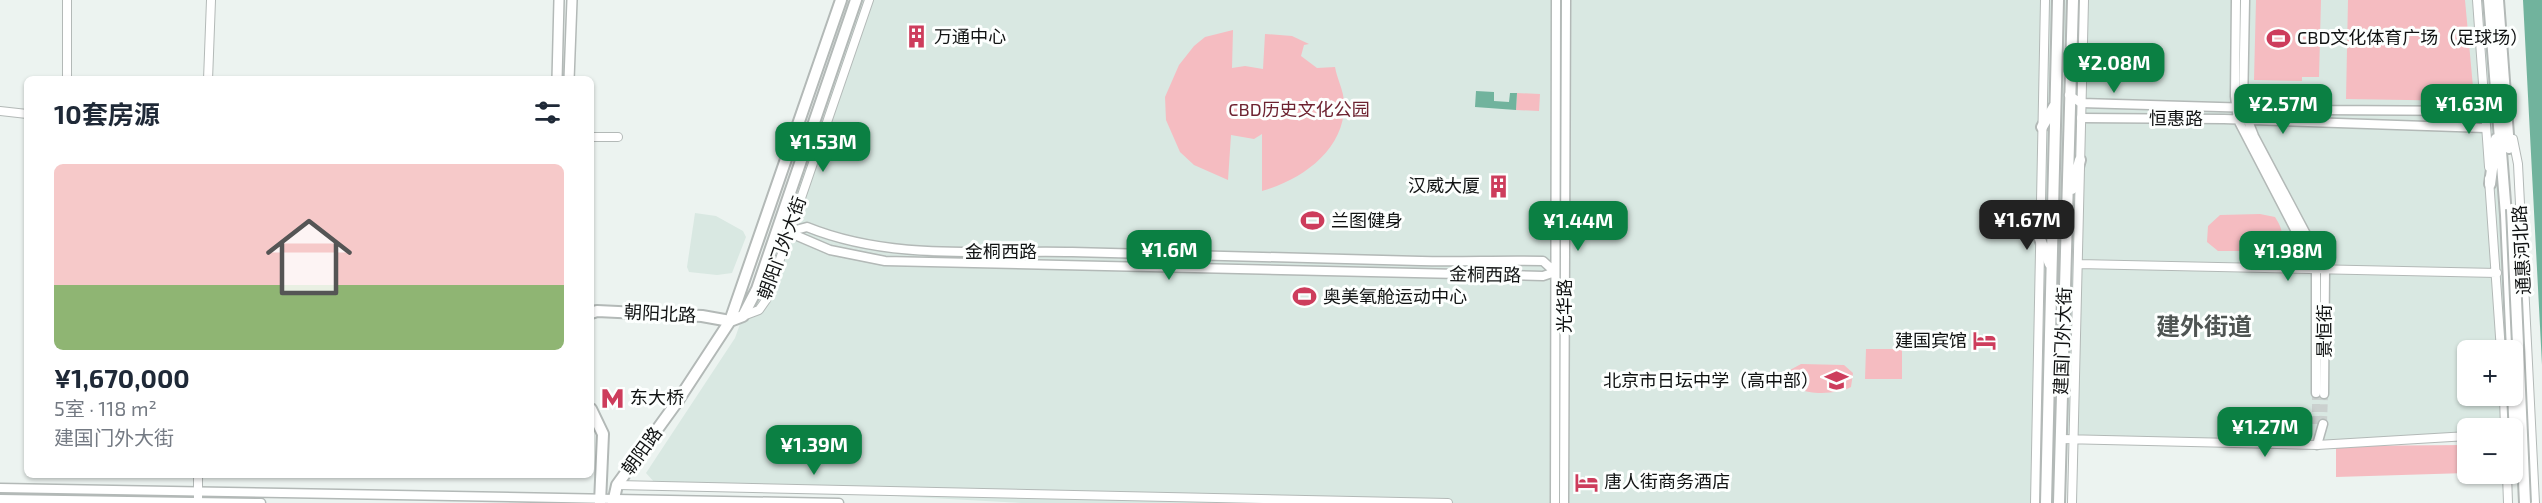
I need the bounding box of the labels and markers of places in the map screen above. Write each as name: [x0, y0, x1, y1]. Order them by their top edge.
building icon: 万通中心: [903, 24, 929, 50]
place label: 万通中心: [934, 25, 1006, 47]
sports icon: CBD文化体育广场（足球场）: [2266, 25, 2292, 51]
place label: CBD文化体育广场（足球场）: [2297, 26, 2528, 48]
pin: ¥2.08M: [2065, 43, 2163, 94]
pin: ¥2.57M: [2234, 84, 2332, 135]
pin: ¥1.63M: [2420, 84, 2518, 135]
pin: ¥1.53M: [774, 122, 872, 173]
building icon: 汉威大厦: [1485, 173, 1511, 199]
place label: 汉威大厦: [1408, 174, 1480, 196]
pin: ¥1.67M: [1978, 200, 2076, 251]
pin: ¥1.44M: [1529, 201, 1627, 252]
sports icon: 兰图健身: [1300, 208, 1326, 234]
place label: 兰图健身: [1331, 209, 1403, 231]
pin: ¥1.6M: [1127, 230, 1211, 281]
pin: ¥1.98M: [2239, 231, 2337, 282]
sports icon: 奥美氧舱运动中心: [1292, 284, 1318, 310]
place label: 奥美氧舱运动中心: [1323, 285, 1467, 307]
hotel icon: 建国宾馆: [1972, 328, 1998, 354]
place label: 建国宾馆: [1895, 329, 1967, 351]
school or university icon: 北京市日坛中学（高中部）: [1824, 368, 1850, 394]
place label: 北京市日坛中学（高中部）: [1603, 369, 1819, 391]
metro station icon: 东大桥: [599, 385, 625, 411]
place label: 东大桥: [630, 386, 684, 408]
pin: ¥1.27M: [2216, 407, 2314, 458]
pin: ¥1.39M: [765, 425, 863, 476]
hotel icon: 唐人街商务酒店: [1573, 469, 1599, 495]
place label: 唐人街商务酒店: [1604, 470, 1730, 492]

